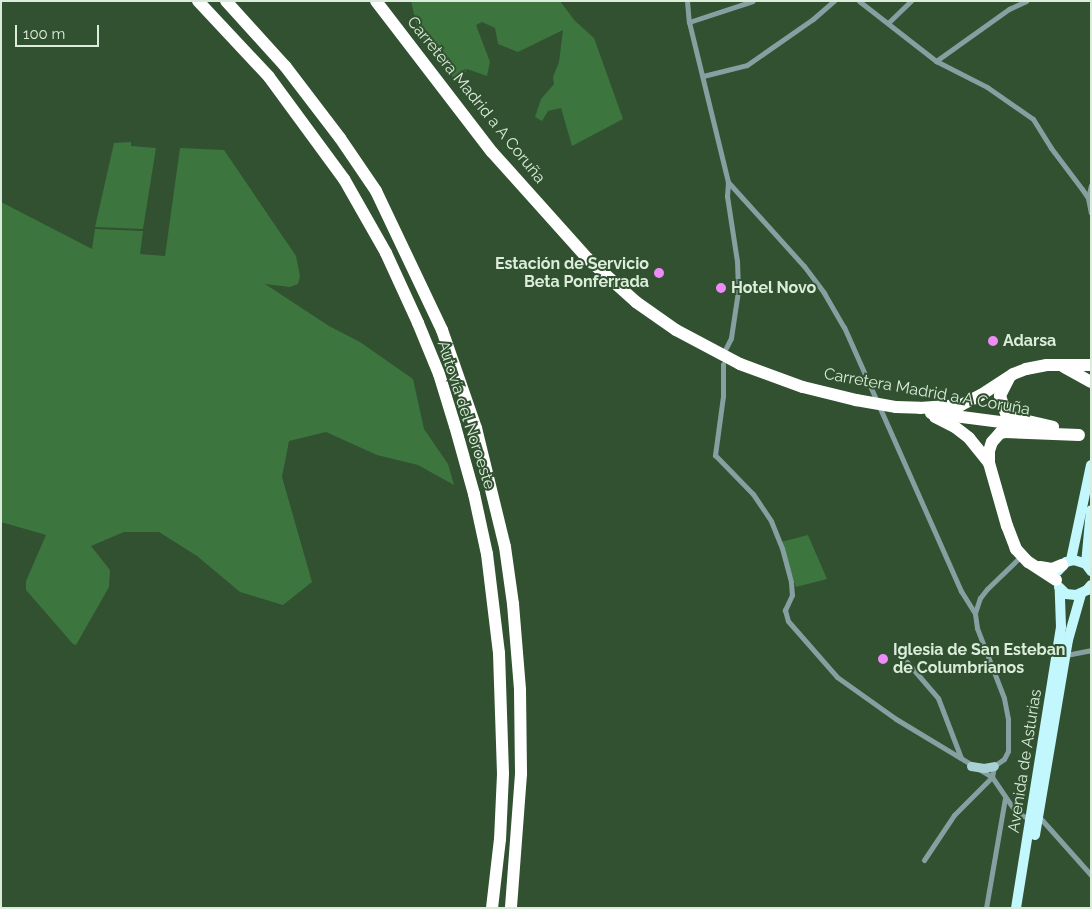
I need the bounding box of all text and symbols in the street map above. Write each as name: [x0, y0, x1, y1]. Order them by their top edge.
street label: Carretera Madrid a A Coruña: [402, 12, 550, 188]
scale bar: [18, 15, 101, 47]
text: 100 m: [23, 25, 65, 43]
place label: Estación de Servicio Beta Ponferrada: [495, 254, 649, 292]
marker: Estación de Servicio Beta Ponferrada: [653, 267, 665, 279]
place label: Hotel Novo: [731, 278, 817, 298]
marker: Hotel Novo: [715, 282, 727, 294]
place label: Adarsa: [1003, 331, 1056, 351]
marker: Adarsa: [987, 335, 999, 347]
street label: Autovía del Noroeste: [433, 338, 499, 492]
street label: Carretera Madrid a A Coruña: [822, 364, 1032, 420]
place label: Iglesia de San Esteban de Columbrianos: [893, 640, 1066, 678]
marker: Iglesia de San Esteban de Columbrianos: [877, 653, 889, 665]
street label: Avenida de Asturias: [1004, 688, 1046, 834]

